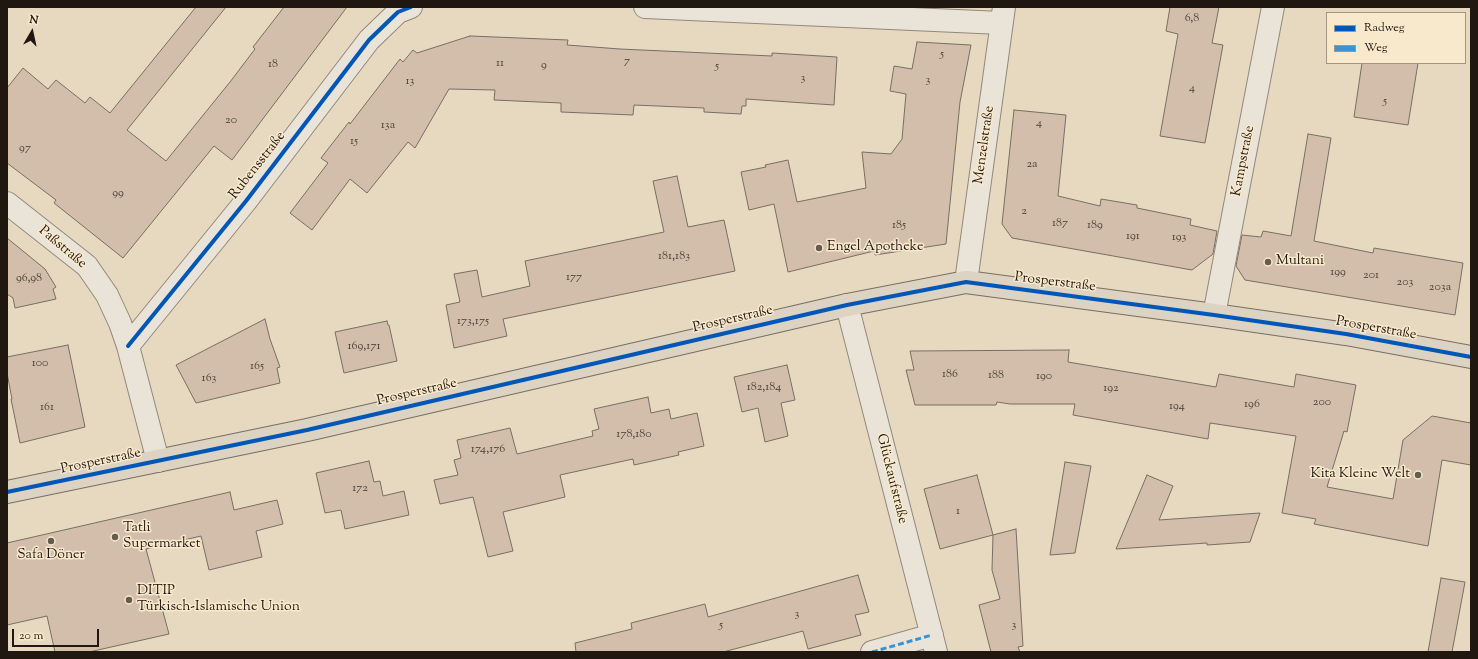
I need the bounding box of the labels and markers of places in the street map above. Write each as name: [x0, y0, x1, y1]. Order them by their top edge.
place label: Engel Apotheke: [827, 240, 923, 256]
marker: Engel Apotheke: [814, 243, 824, 253]
place label: Multani: [1276, 254, 1324, 270]
marker: Multani: [1263, 257, 1273, 267]
place label: Kita Kleine Welt: [1311, 467, 1410, 483]
marker: Kita Kleine Welt: [1413, 470, 1423, 480]
place label: Tatli Supermarket: [123, 521, 201, 554]
marker: Tatli Supermarket: [110, 532, 120, 542]
marker: Safa Döner: [46, 536, 56, 546]
place label: Safa Döner: [17, 548, 85, 564]
place label: DITIP Türkisch-Islamische Union: [137, 584, 300, 616]
marker: DITIP Türkisch-Islamische Union: [124, 595, 134, 605]

